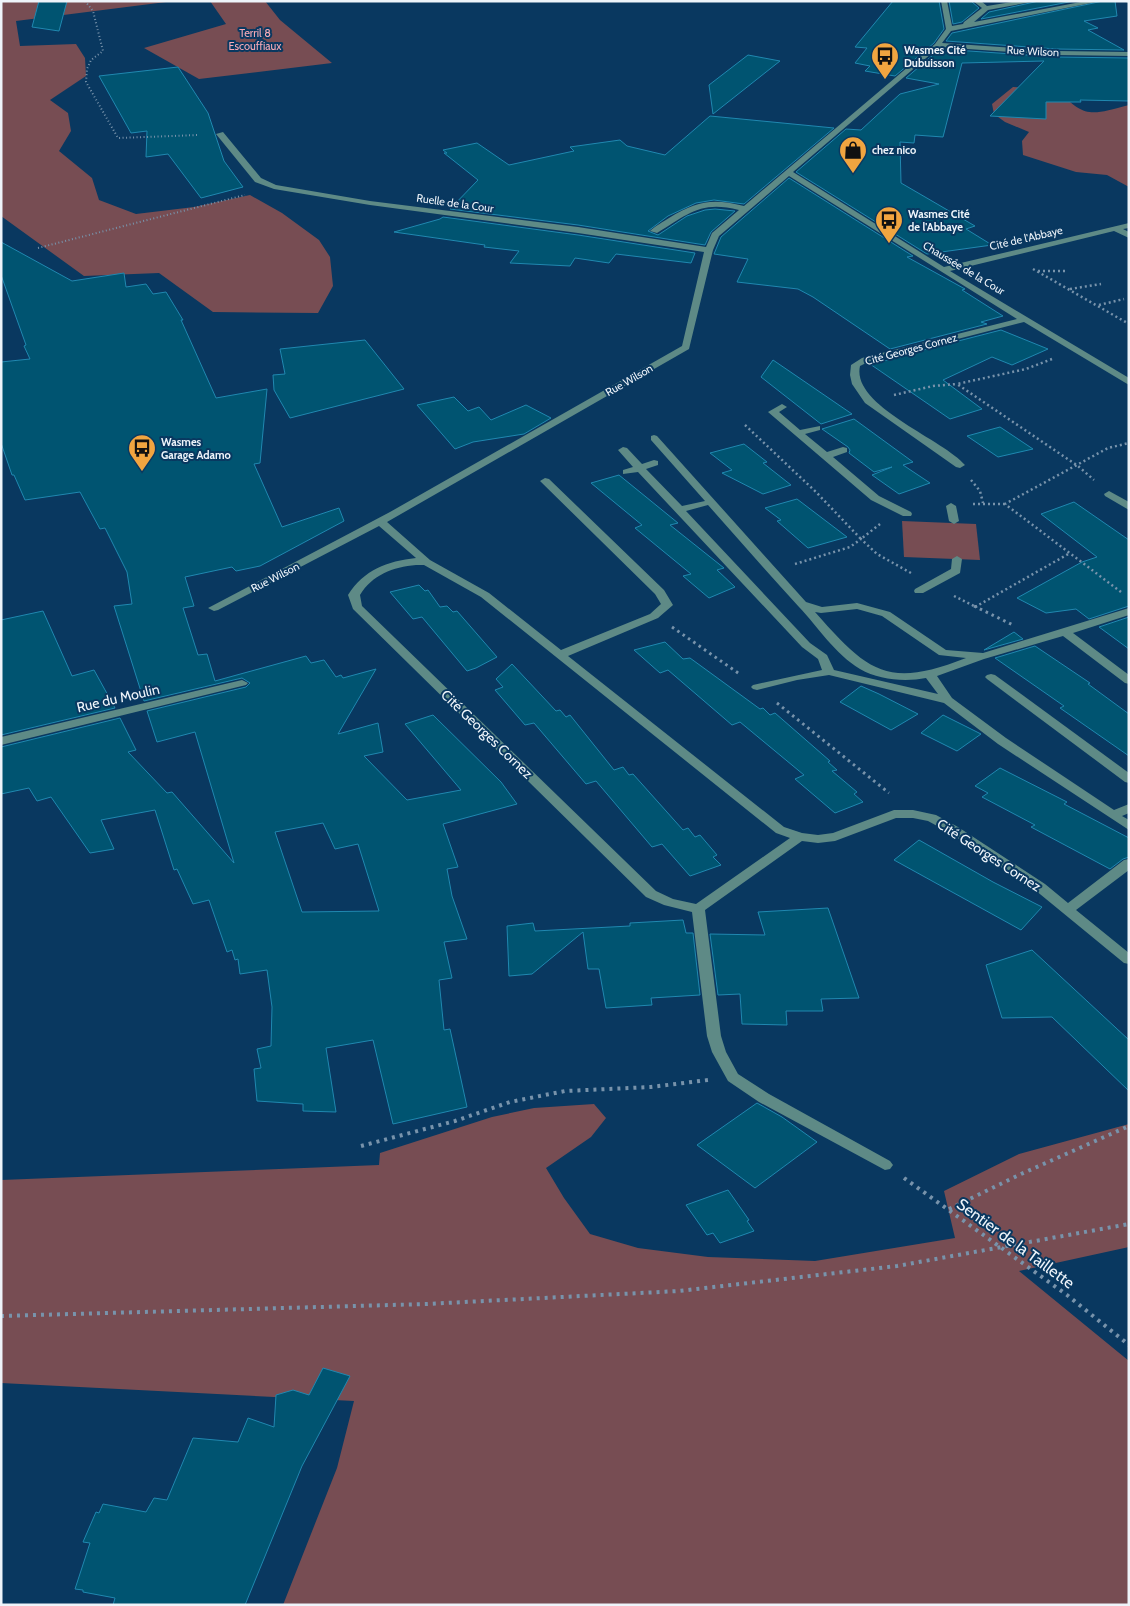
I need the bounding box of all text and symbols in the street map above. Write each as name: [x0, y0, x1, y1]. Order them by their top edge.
park label: Terril 8 Escouffiaux: [228, 26, 282, 53]
bus stop icon: Wasmes Cité Dubuisson: [870, 41, 900, 80]
place label: Wasmes Cité Dubuisson: [904, 43, 966, 70]
street label: Rue Wilson: [1006, 43, 1060, 59]
shop icon: chez nico: [838, 135, 868, 174]
place label: chez nico: [872, 143, 916, 157]
street label: Ruelle de la Cour: [416, 191, 495, 215]
bus stop icon: Wasmes Cité de l'Abbaye: [874, 205, 904, 244]
place label: Wasmes Cité de l'Abbaye: [908, 207, 970, 234]
street label: Cité de l'Abbaye: [988, 223, 1064, 253]
street label: Chaussée de la Cour: [920, 238, 1008, 298]
street label: Cité Georges Cornez: [863, 330, 959, 368]
street label: Rue Wilson: [603, 361, 655, 399]
bus stop icon: Wasmes Garage Adamo: [127, 433, 157, 472]
place label: Wasmes Garage Adamo: [161, 435, 231, 462]
street label: Rue Wilson: [248, 559, 302, 595]
street label: Rue du Moulin: [75, 680, 161, 716]
street label: Cité Georges Cornez: [437, 686, 537, 783]
street label: Cité Georges Cornez: [933, 815, 1045, 896]
street label: Sentier de la Taillette: [953, 1194, 1078, 1293]

